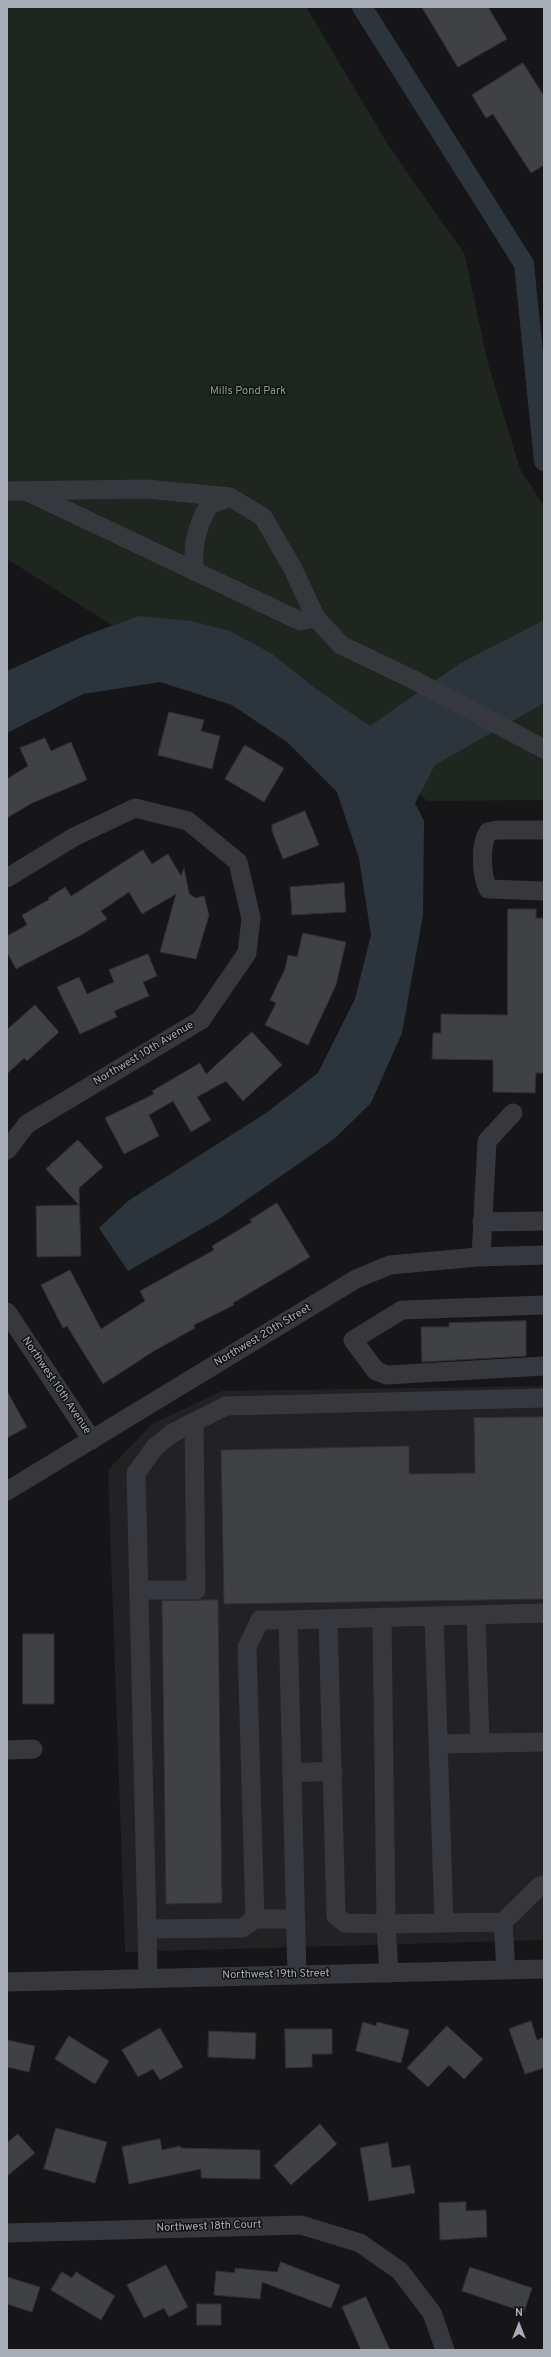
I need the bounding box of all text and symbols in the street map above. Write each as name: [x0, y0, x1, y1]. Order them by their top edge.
park label: Mills Pond Park: [210, 385, 286, 399]
street label: Northwest 10th Avenue: [92, 1019, 196, 1089]
street label: Northwest 20th Street: [212, 1302, 314, 1370]
street label: Northwest 10th Avenue: [19, 1335, 93, 1437]
street label: Northwest 19th Street: [222, 1967, 330, 1983]
street label: Northwest 18th Court: [156, 2219, 262, 2235]
north arrow: [499, 2305, 539, 2345]
text: N: [515, 2306, 523, 2320]

